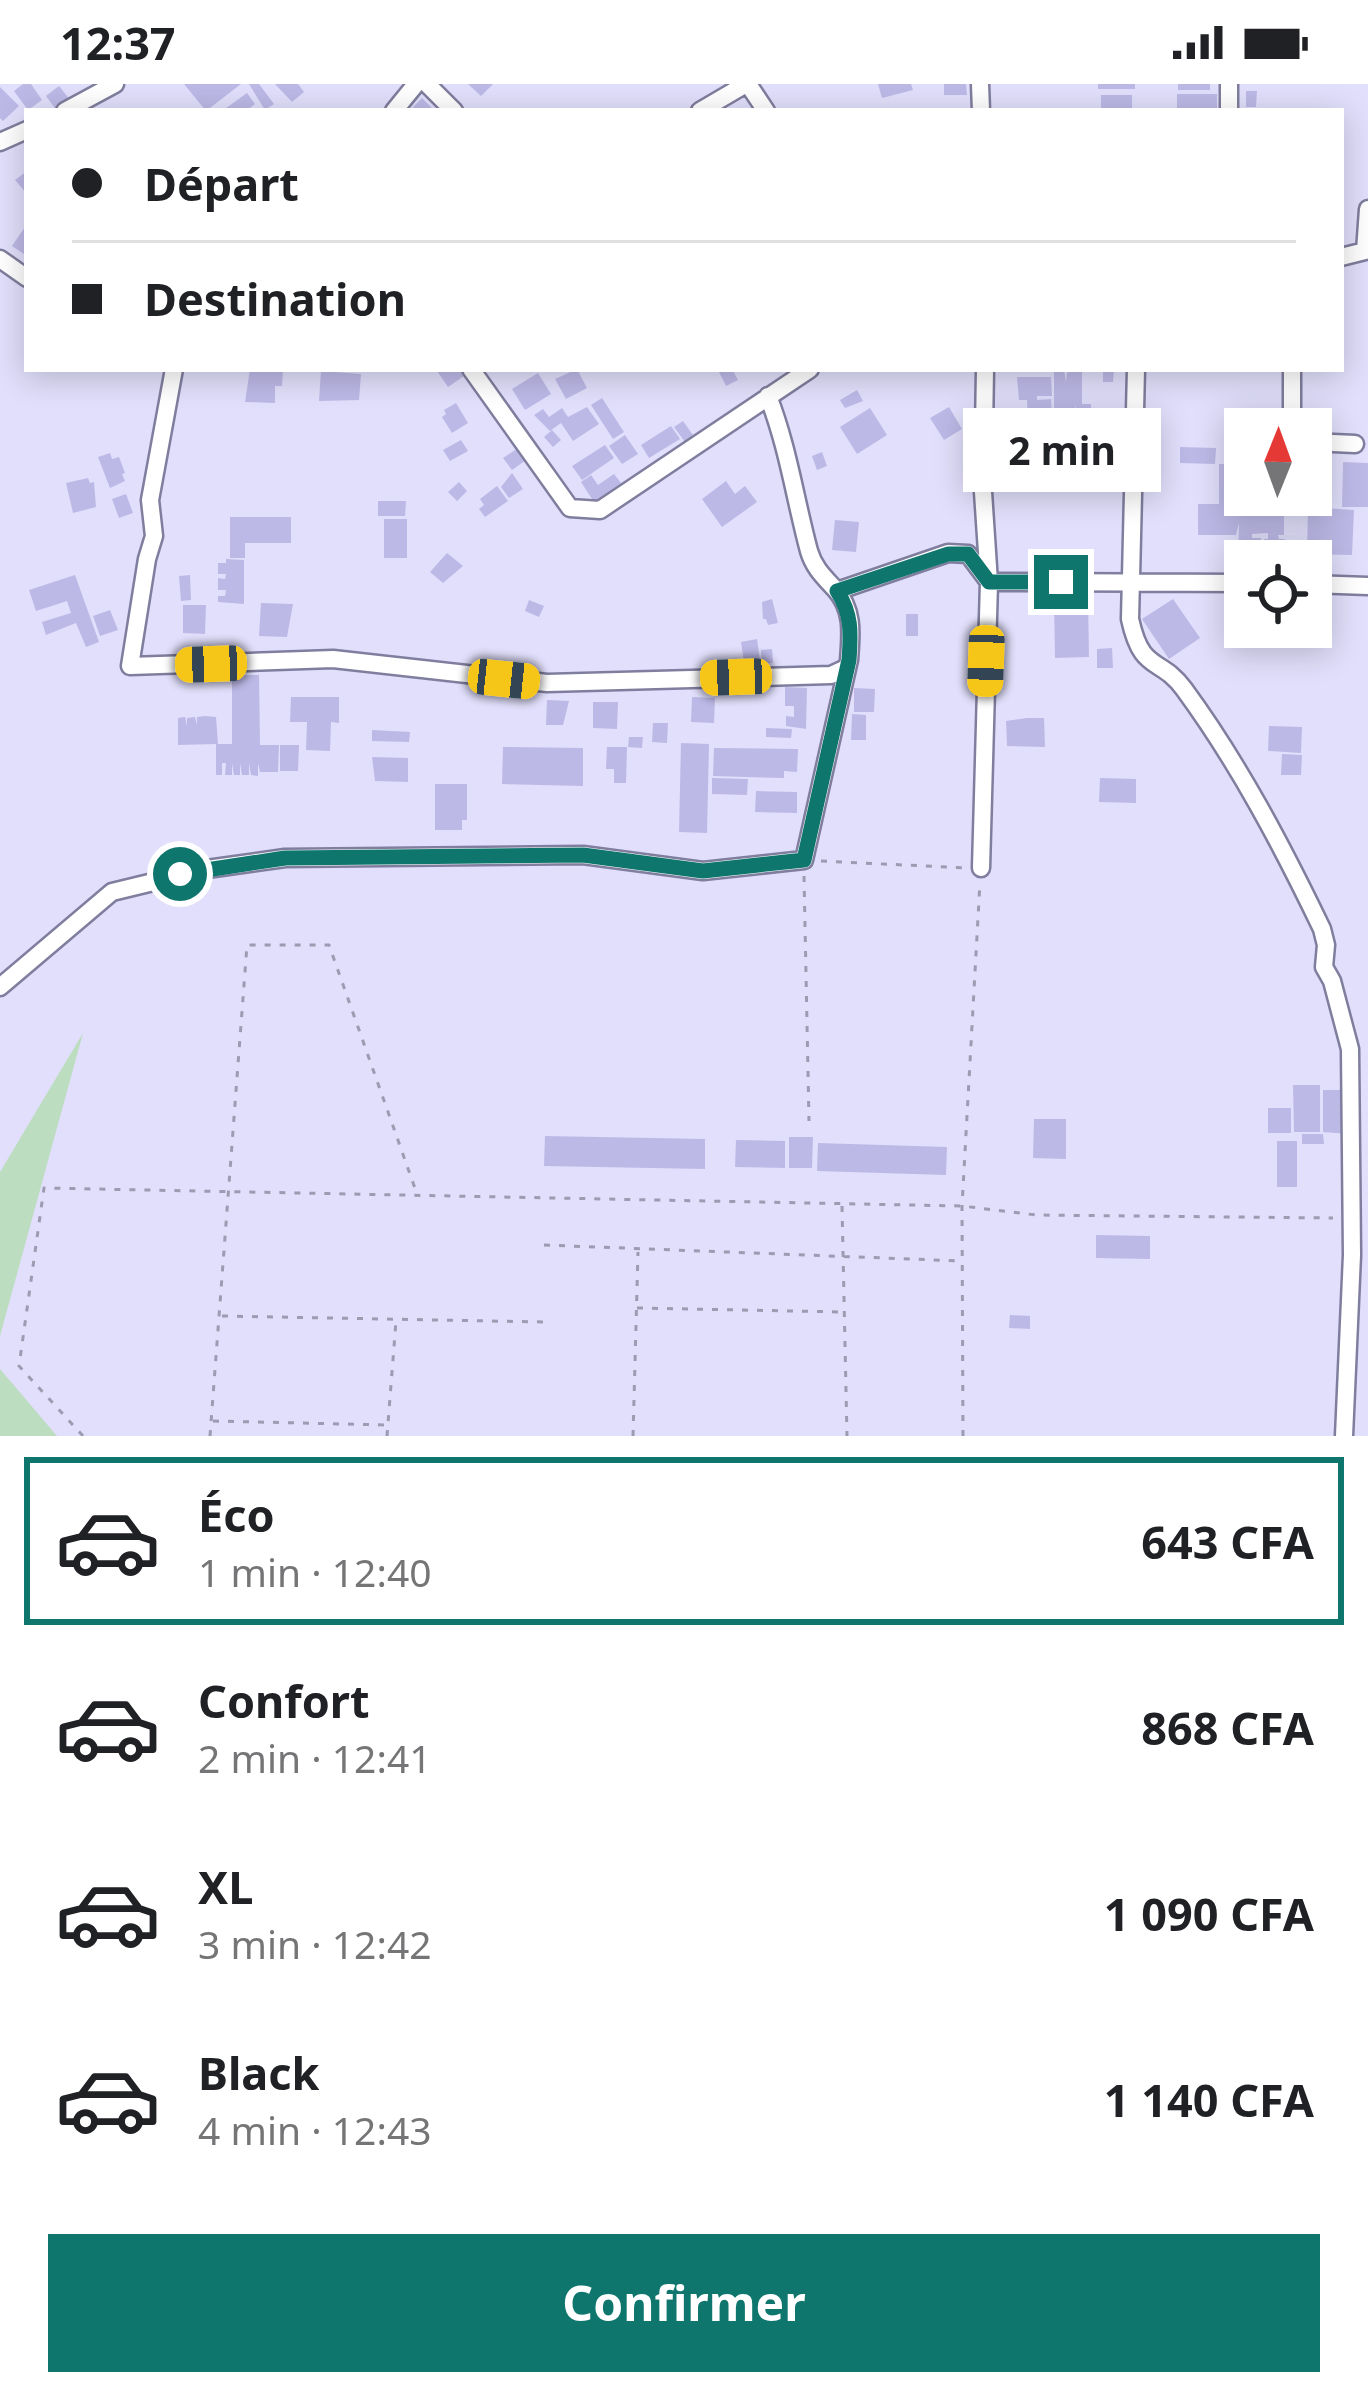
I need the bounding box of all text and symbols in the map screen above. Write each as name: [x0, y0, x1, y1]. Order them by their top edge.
text: 12:37: [60, 12, 176, 73]
text: Départ: [144, 153, 299, 214]
text: Destination: [144, 268, 406, 329]
callout: 2 min: [962, 408, 1160, 492]
north arrow: [1224, 408, 1332, 516]
map controls: [1224, 408, 1332, 648]
text: 2 min: [1008, 423, 1116, 476]
button: locate: [1224, 540, 1332, 648]
route end: [1034, 555, 1088, 609]
car: [967, 624, 1005, 698]
car: [174, 645, 248, 683]
car: [466, 657, 542, 701]
car: [699, 658, 773, 696]
route start: [153, 847, 207, 901]
text: Éco: [198, 1484, 275, 1545]
icon: car: [54, 1487, 162, 1595]
text: 643 CFA: [1141, 1511, 1314, 1572]
text: 1 min · 12:40: [198, 1545, 432, 1598]
text: Confort: [198, 1670, 369, 1731]
icon: car: [54, 1673, 162, 1781]
text: 868 CFA: [1141, 1697, 1314, 1758]
text: 2 min · 12:41: [198, 1731, 432, 1784]
text: XL: [198, 1856, 253, 1917]
icon: car: [54, 1859, 162, 1967]
text: 1 090 CFA: [1104, 1883, 1314, 1944]
text: 3 min · 12:42: [198, 1917, 432, 1970]
text: Black: [198, 2042, 319, 2103]
icon: car: [54, 2045, 162, 2153]
text: 1 140 CFA: [1104, 2069, 1314, 2130]
text: 4 min · 12:43: [198, 2103, 432, 2156]
button: Confirmer: [48, 2234, 1320, 2372]

